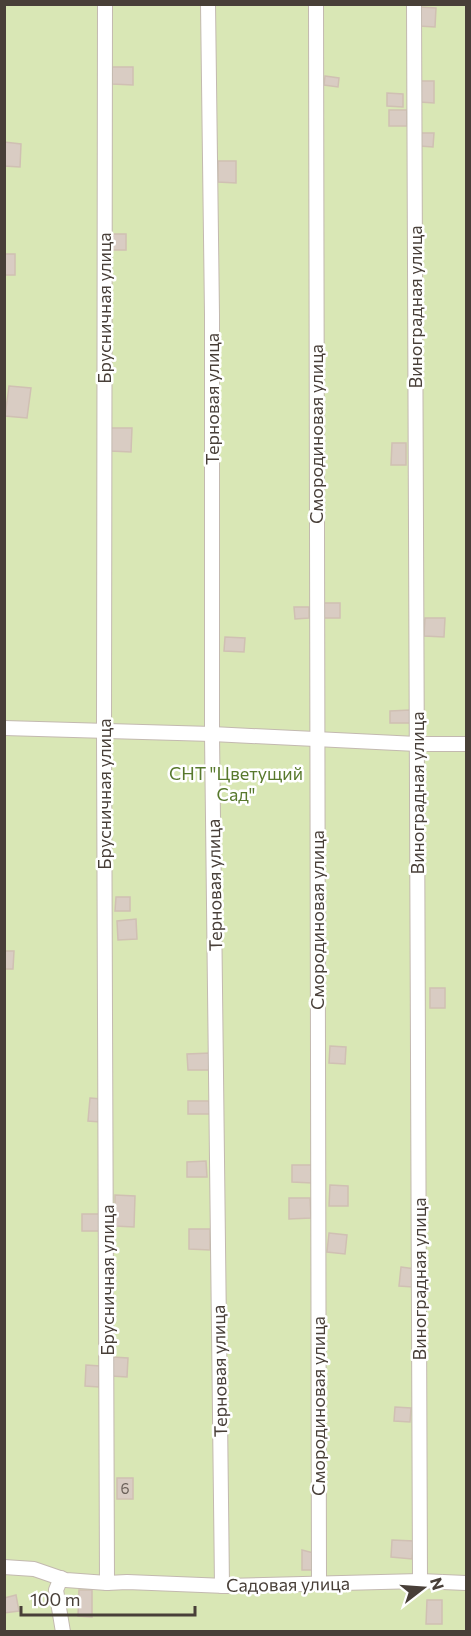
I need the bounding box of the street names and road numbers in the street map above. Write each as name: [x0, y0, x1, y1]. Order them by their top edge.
street label: Виноградная улица: [404, 226, 426, 388]
street label: Брусничная улица: [93, 232, 115, 384]
street label: Терновая улица: [201, 333, 223, 465]
street label: Смородиновая улица: [305, 344, 327, 524]
street label: Виноградная улица: [406, 712, 428, 874]
street label: Брусничная улица: [93, 718, 115, 870]
street label: Терновая улица: [202, 819, 226, 951]
street label: Смородиновая улица: [306, 830, 328, 1010]
street label: Виноградная улица: [408, 1198, 430, 1360]
street label: Брусничная улица: [96, 1204, 118, 1356]
street label: Терновая улица: [207, 1305, 231, 1437]
street label: Смородиновая улица: [307, 1316, 329, 1496]
street label: Садовая улица: [226, 1572, 350, 1596]

